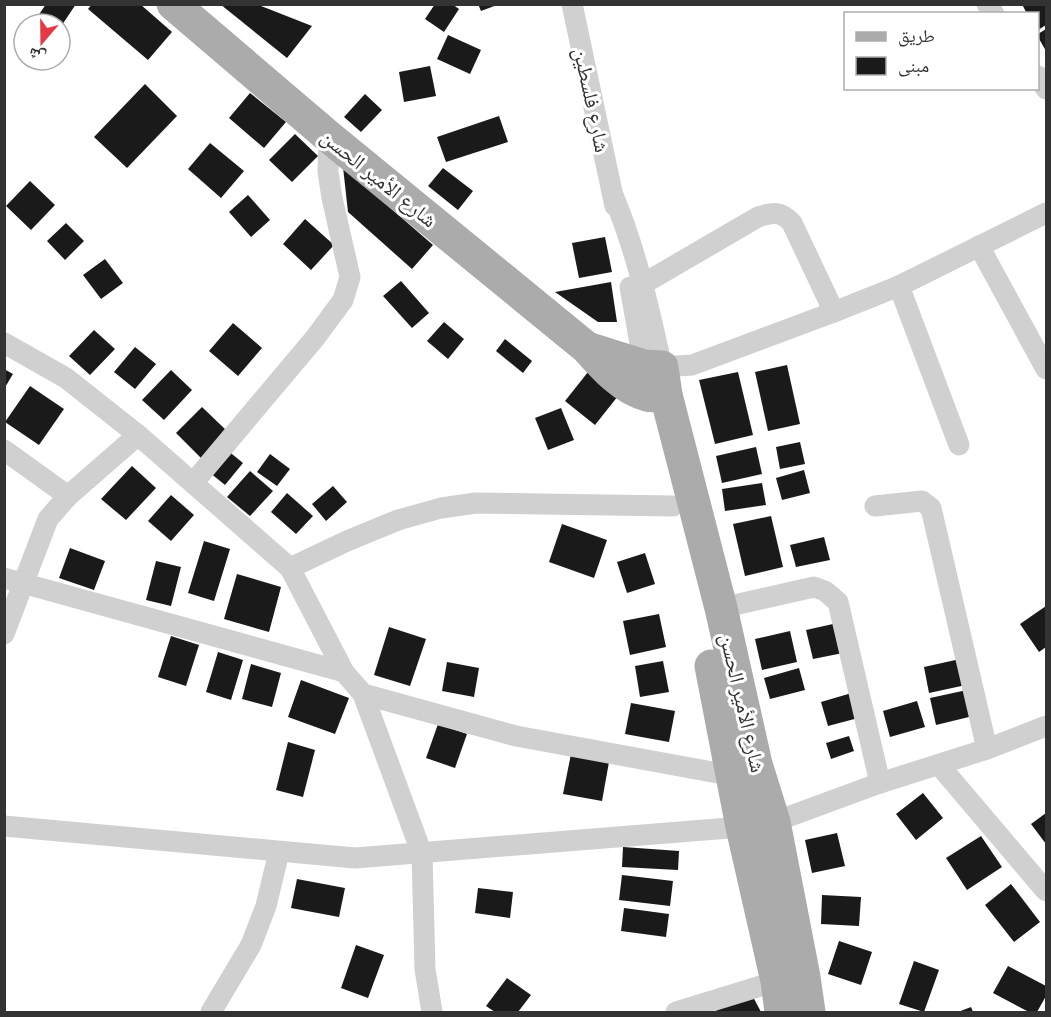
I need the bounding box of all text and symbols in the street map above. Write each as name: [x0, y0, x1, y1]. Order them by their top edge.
north arrow: [12, 12, 72, 72]
legend: [844, 12, 1039, 90]
text: طريق: [898, 24, 935, 47]
text: ش: [25, 43, 49, 68]
street label: شارع فلسطين: [568, 45, 616, 155]
text: مبنى: [898, 54, 929, 77]
street label: شارع الأمير الحسن: [315, 123, 443, 233]
street label: شارع الأمير الحسن: [714, 631, 772, 775]

